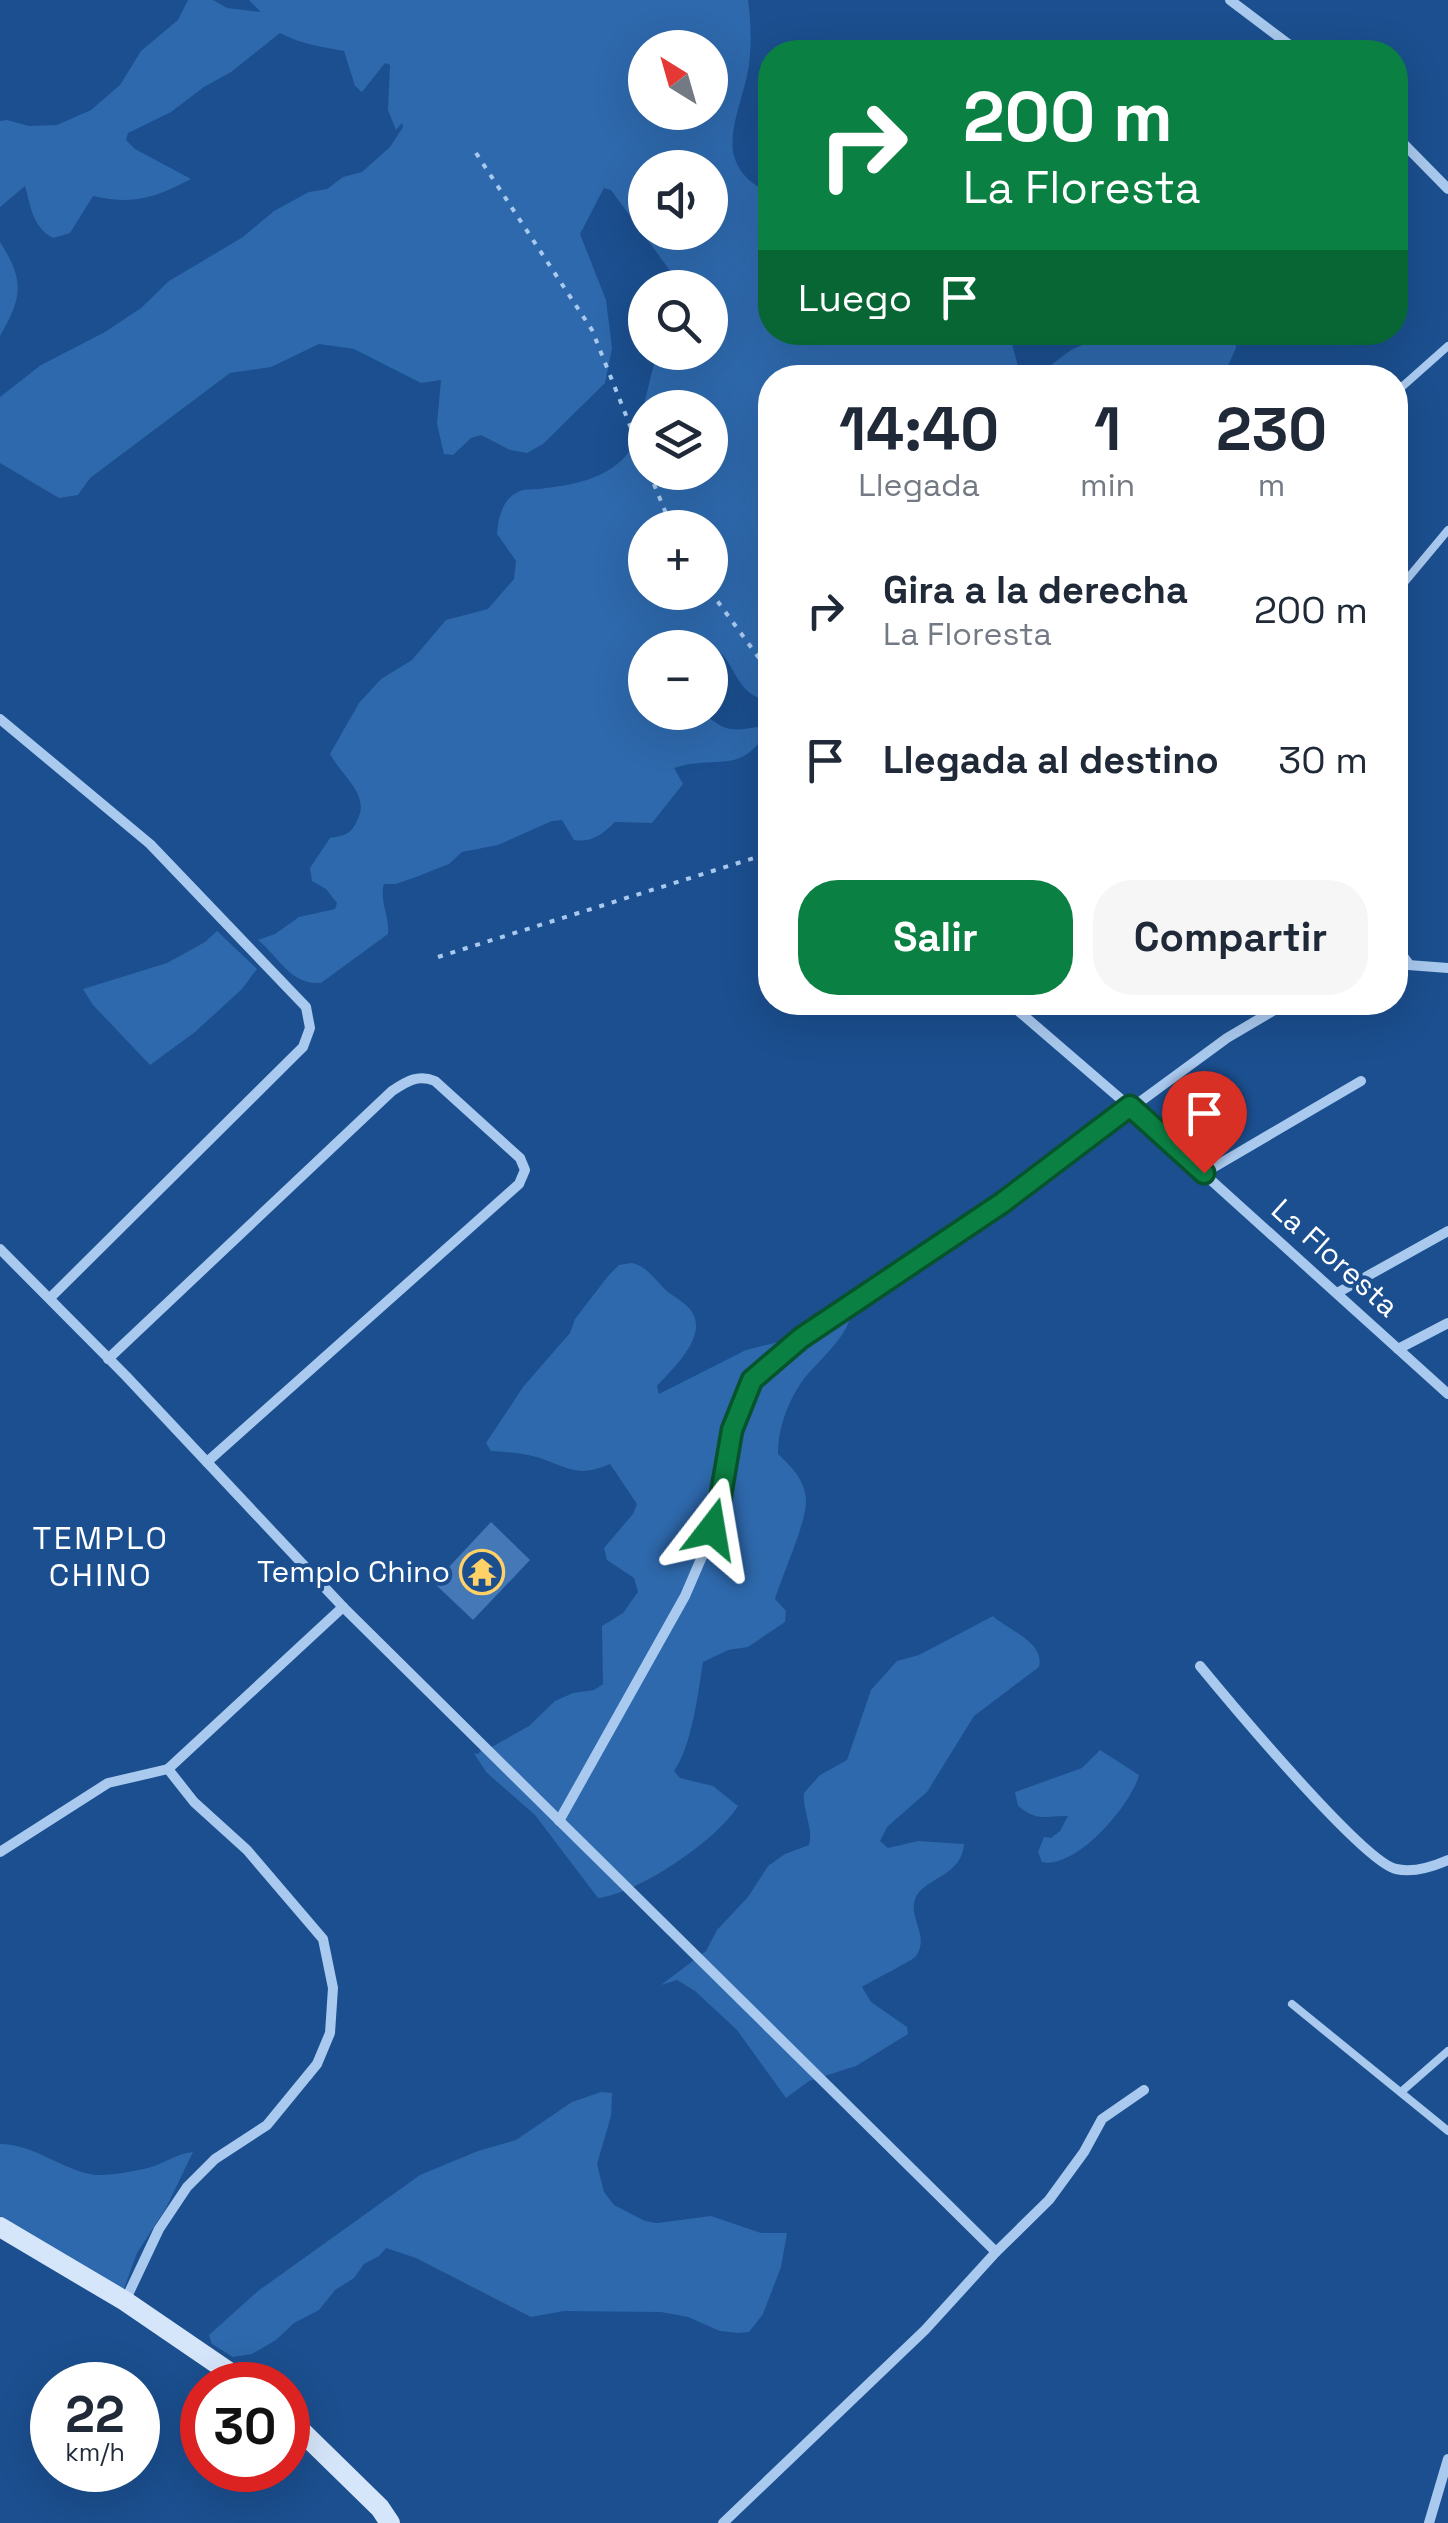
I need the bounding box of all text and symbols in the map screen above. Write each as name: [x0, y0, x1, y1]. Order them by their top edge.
north arrow: [628, 30, 728, 130]
map controls: [628, 30, 728, 730]
text: 200 m: [963, 72, 1173, 161]
icon: right: [798, 80, 928, 210]
button: sound: [628, 150, 728, 250]
text: La Floresta: [963, 159, 1201, 216]
button: search: [628, 270, 728, 370]
icon: arrive: [932, 270, 987, 325]
text: Luego: [798, 274, 912, 322]
button: layers: [628, 390, 728, 490]
text: 14:40: [839, 391, 999, 468]
text: 1: [1094, 391, 1121, 468]
text: 230: [1216, 391, 1327, 468]
text: Llegada: [858, 465, 980, 505]
text: min: [1080, 465, 1135, 505]
text: m: [1258, 465, 1285, 505]
button: +: [628, 510, 728, 610]
text: Gira a la derecha: [883, 566, 1188, 614]
icon: right: [798, 583, 853, 638]
text: 200 m: [1254, 586, 1368, 634]
text: La Floresta: [883, 614, 1052, 654]
button: −: [628, 630, 728, 730]
icon: arrive: [798, 733, 853, 788]
text: Llegada al destino: [883, 736, 1219, 784]
text: 30 m: [1278, 736, 1368, 784]
button: Salir: [798, 880, 1073, 995]
button: Compartir: [1093, 880, 1368, 995]
pin: [1162, 1071, 1247, 1174]
icon: arrive: [1177, 1086, 1232, 1141]
street label: La Floresta: [1263, 1190, 1407, 1325]
position arrow: [660, 1477, 764, 1581]
district label: TEMPLO CHINO: [33, 1518, 170, 1595]
temple icon: Templo Chino: [459, 1549, 505, 1595]
place label: Templo Chino: [257, 1552, 450, 1591]
speed limit sign: 30: [180, 2362, 310, 2492]
text: 22: [65, 2383, 125, 2447]
text: km/h: [65, 2436, 125, 2468]

